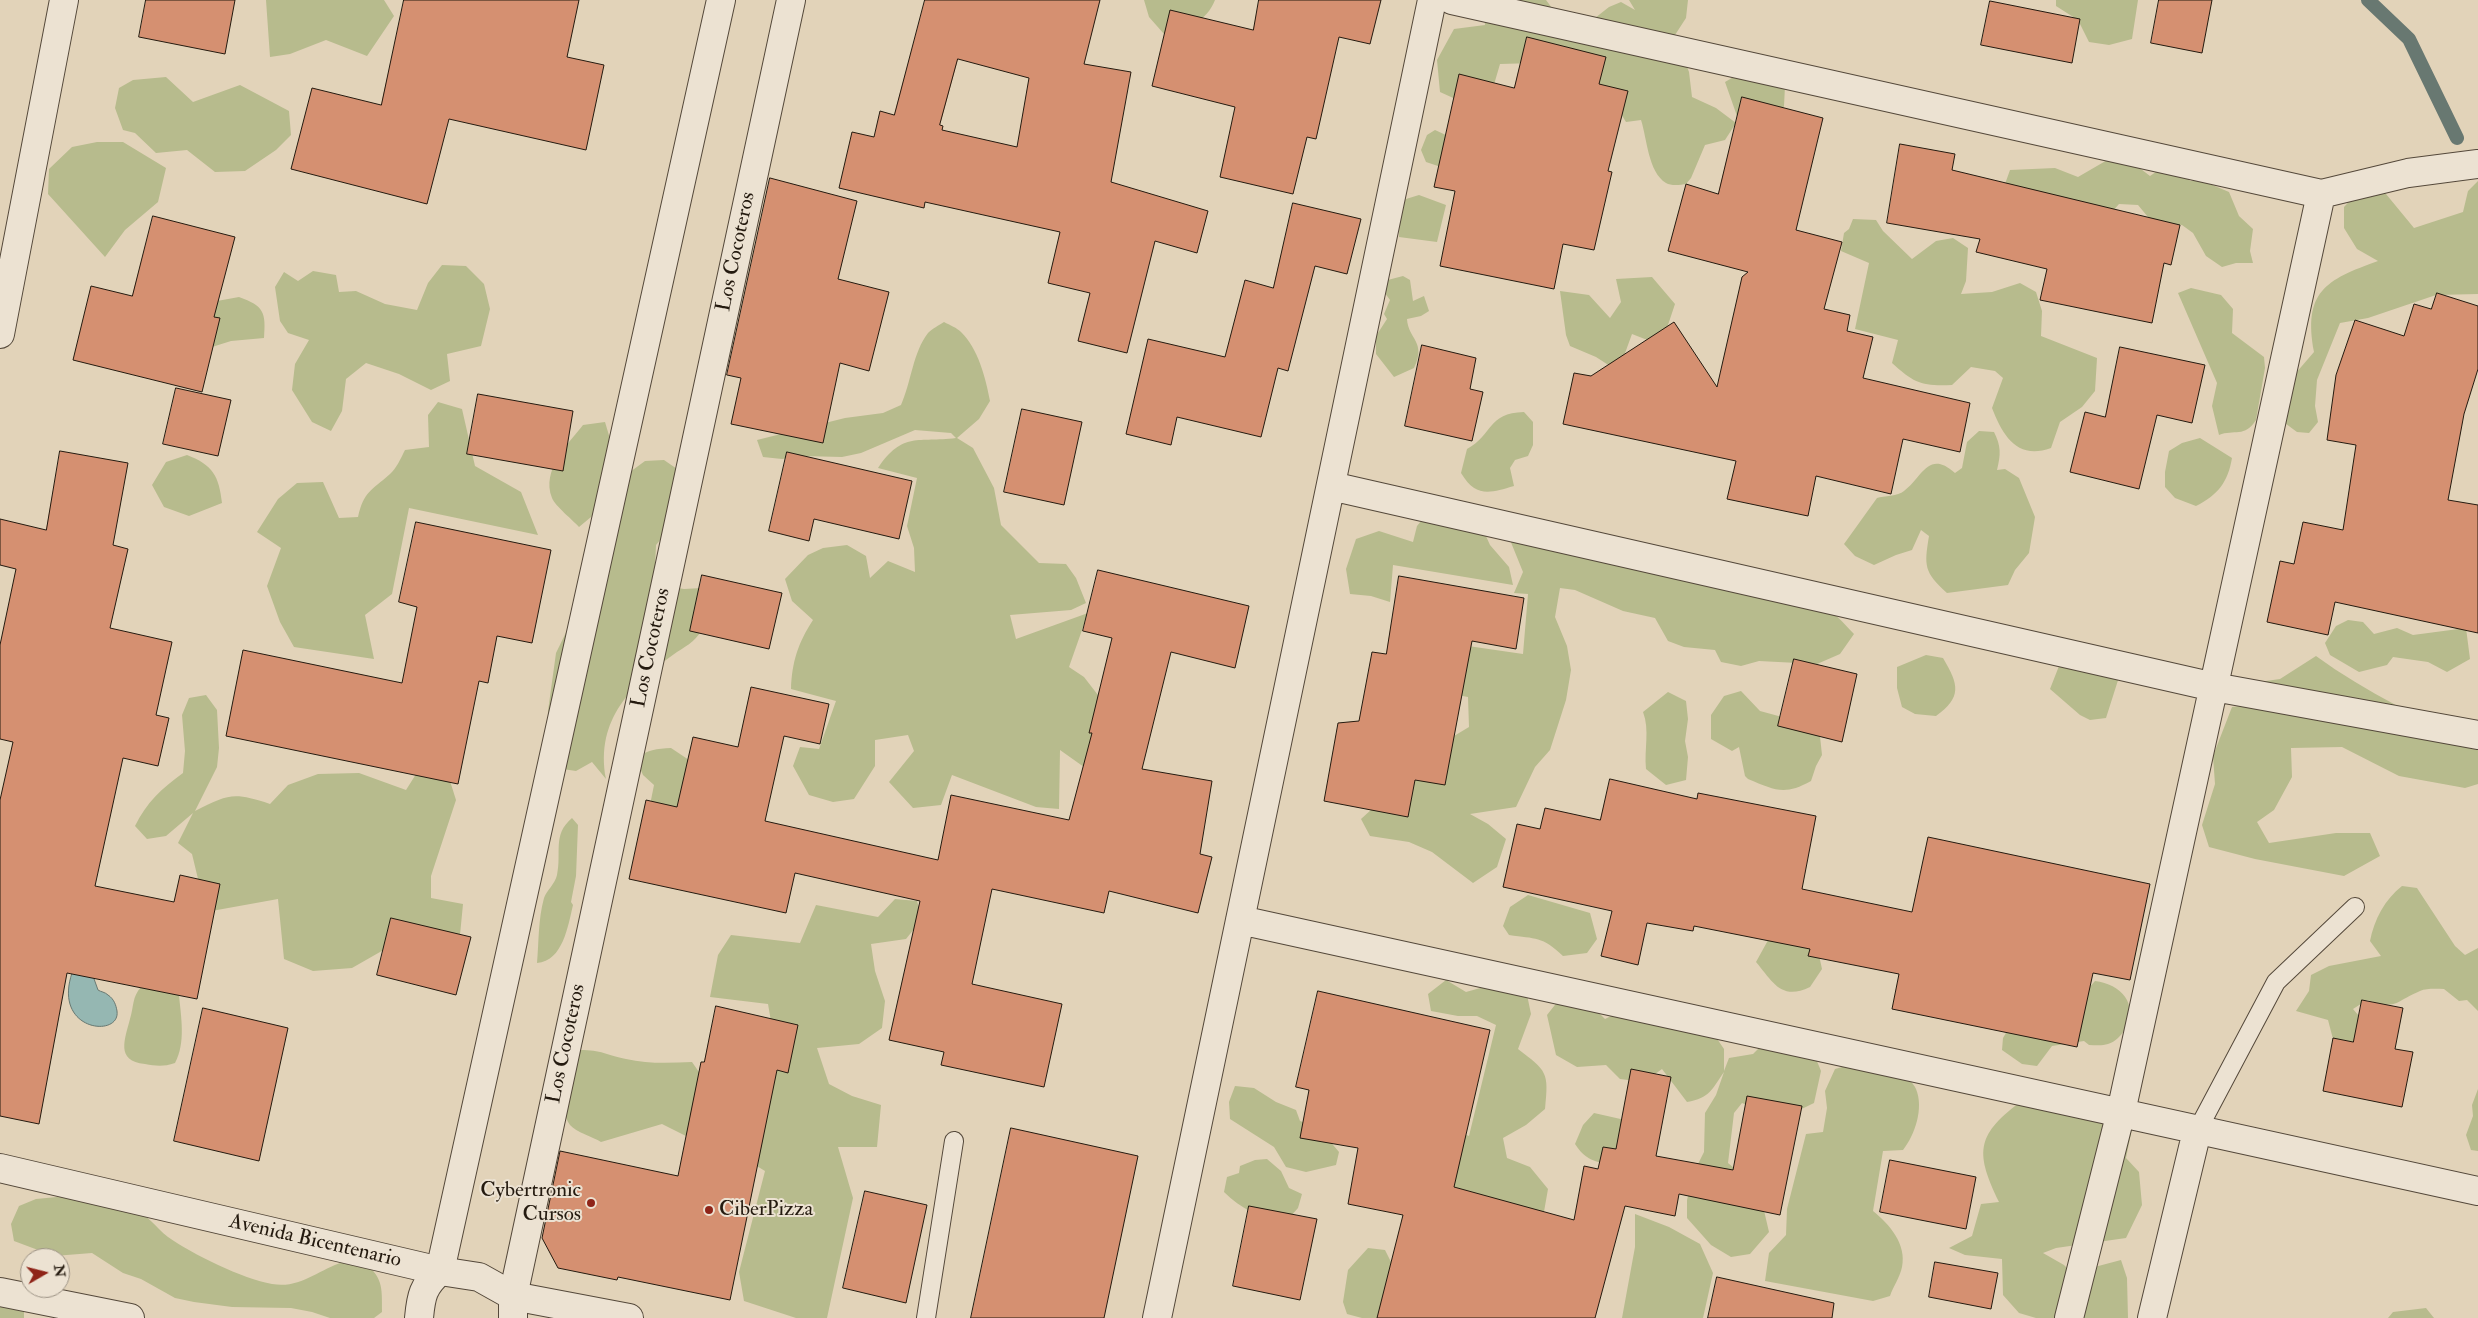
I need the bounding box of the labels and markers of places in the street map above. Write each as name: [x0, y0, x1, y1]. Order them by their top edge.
place label: Cybertronic Cursos: [480, 1178, 581, 1228]
marker: Cybertronic Cursos: [585, 1197, 597, 1209]
place label: CiberPizza: [719, 1197, 813, 1223]
marker: CiberPizza: [703, 1204, 715, 1216]

